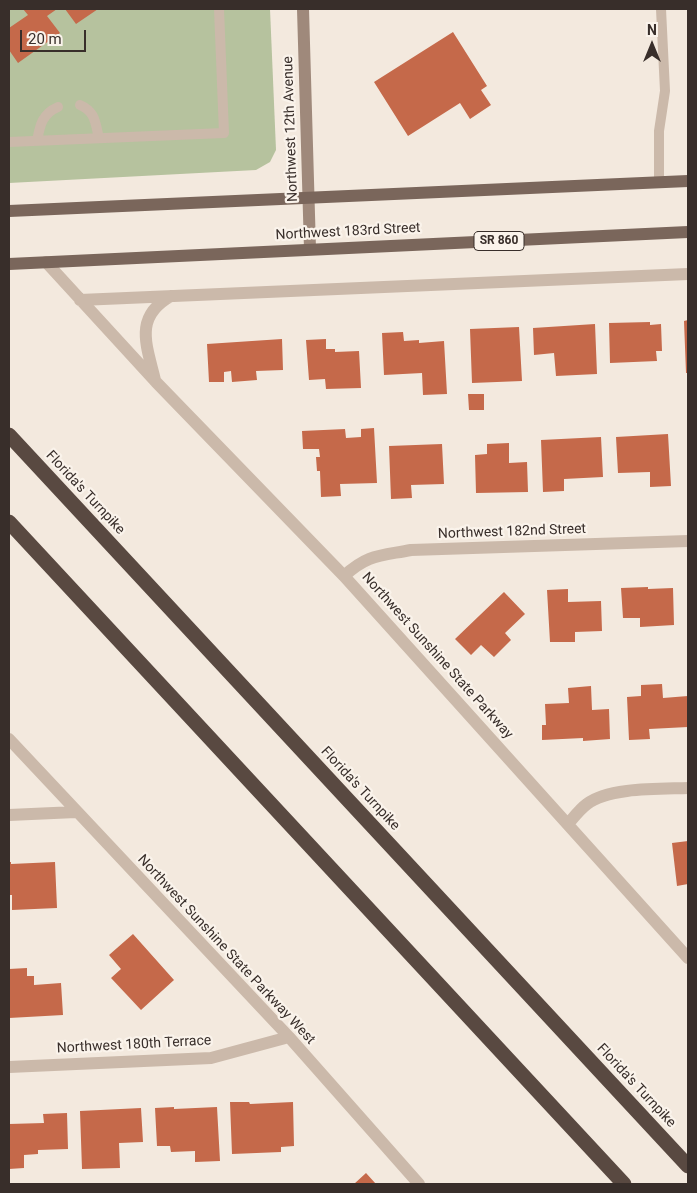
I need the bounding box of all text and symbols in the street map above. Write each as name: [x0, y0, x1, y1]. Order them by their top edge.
scale bar: [22, 20, 89, 52]
north arrow: [627, 20, 677, 70]
text: N: [647, 22, 657, 38]
text: 20 m: [28, 30, 62, 48]
street label: Northwest 12th Avenue: [280, 56, 302, 202]
street label: Northwest 183rd Street: [275, 220, 421, 244]
road number: SR 860: [474, 232, 524, 250]
street label: Florida's Turnpike: [42, 448, 128, 538]
street label: Northwest 182nd Street: [438, 521, 586, 543]
street label: Northwest Sunshine State Parkway: [358, 569, 516, 743]
street label: Florida's Turnpike: [317, 744, 403, 834]
street label: Northwest Sunshine State Parkway West: [134, 852, 318, 1048]
street label: Northwest 180th Terrace: [56, 1033, 212, 1057]
street label: Florida's Turnpike: [593, 1041, 679, 1131]

